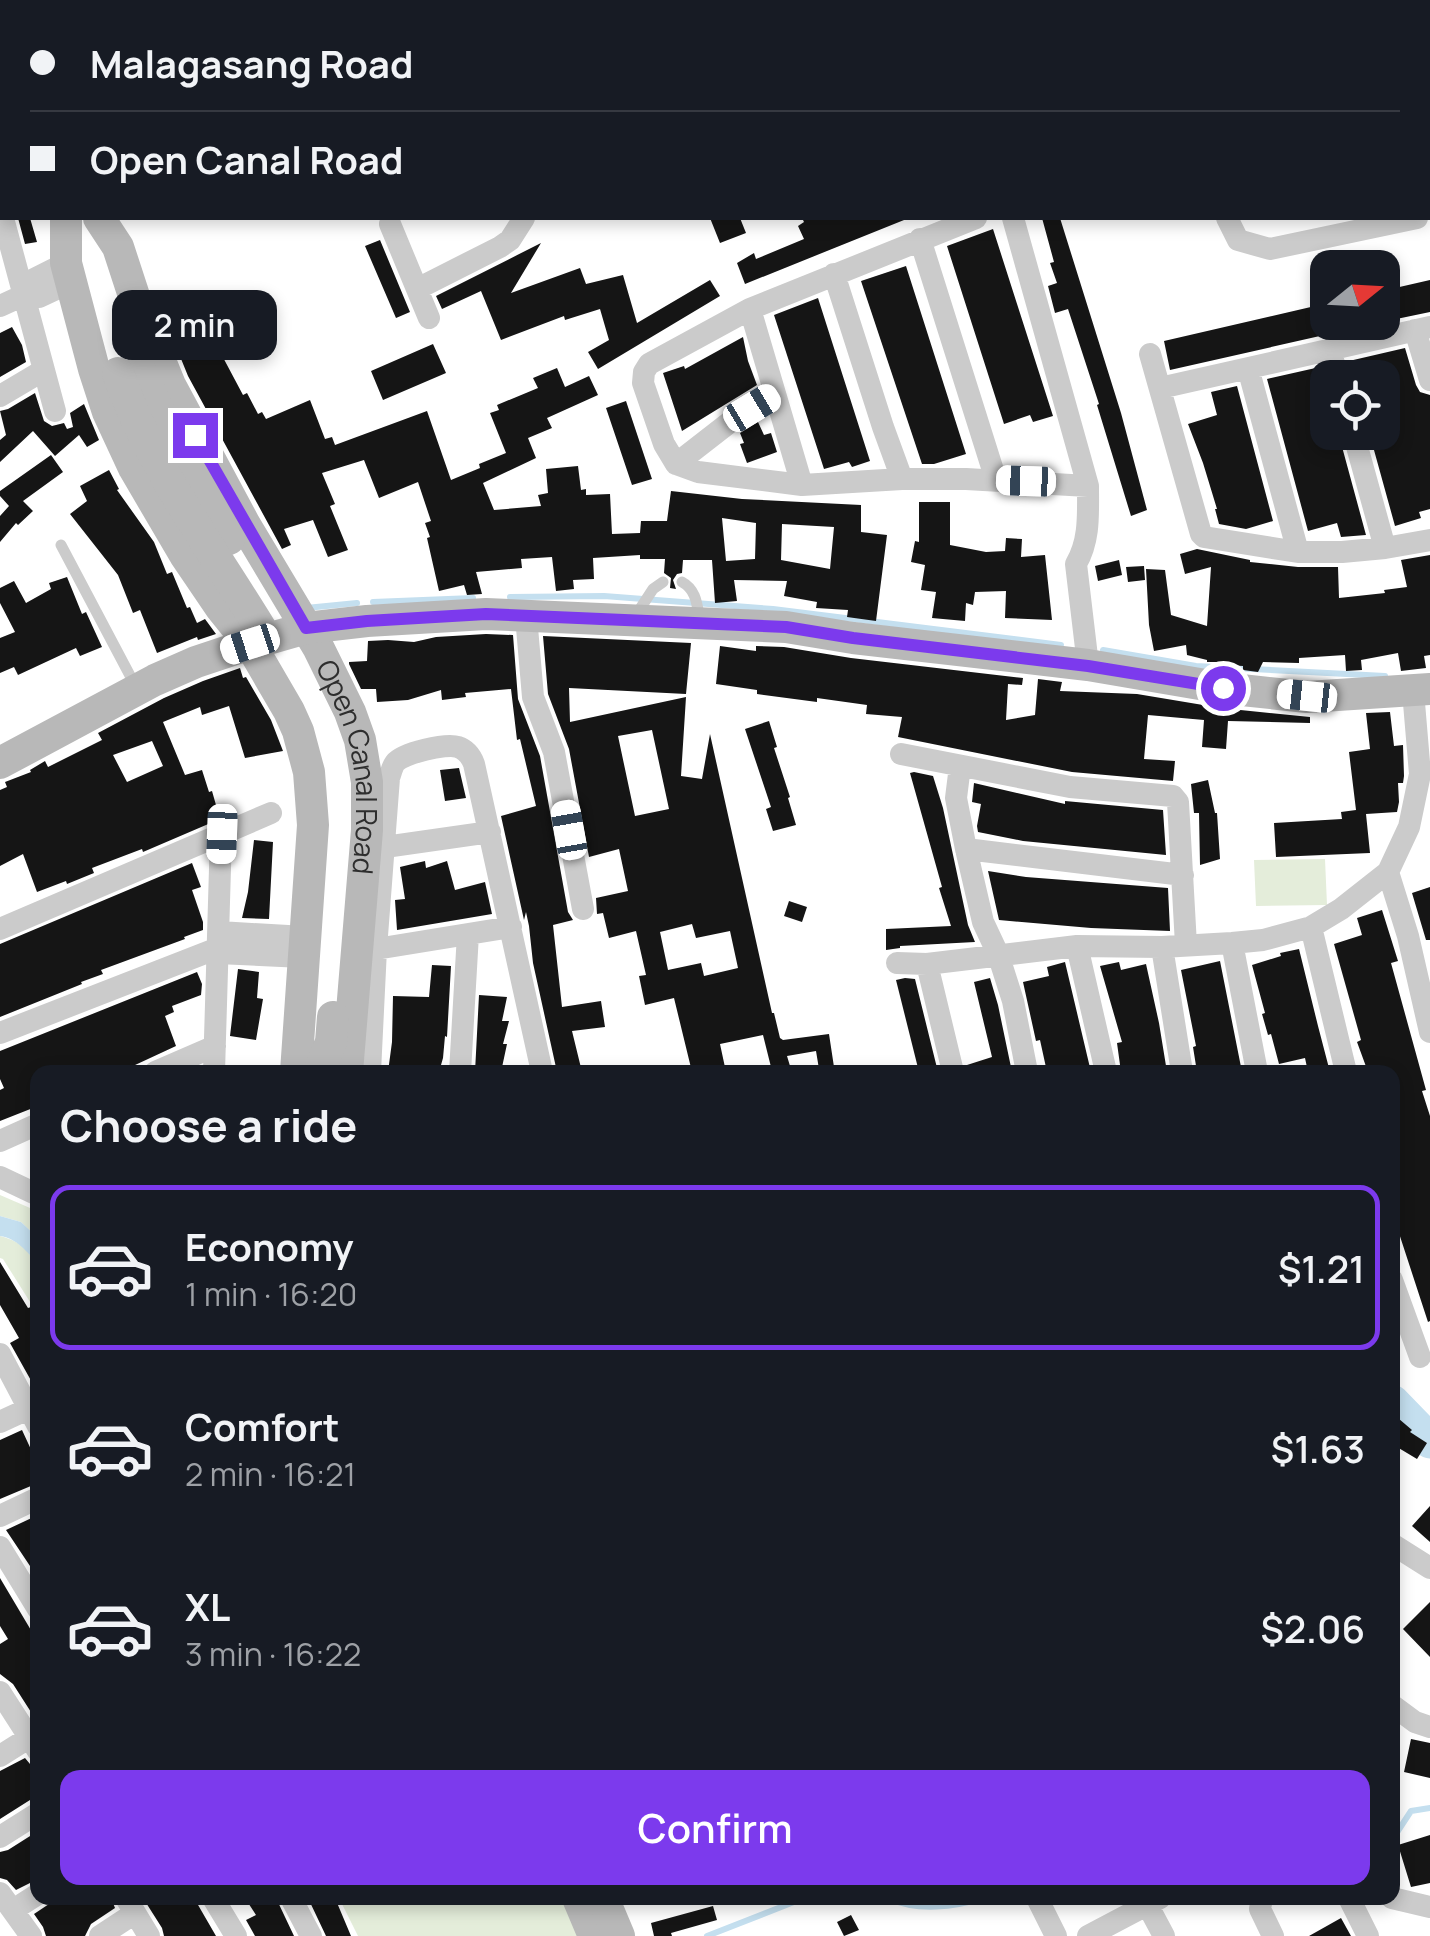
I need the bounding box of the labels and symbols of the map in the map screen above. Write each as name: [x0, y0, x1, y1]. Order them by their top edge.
north arrow: [1310, 250, 1400, 340]
callout: 2 min: [112, 290, 278, 360]
car: [719, 380, 785, 436]
route end: [173, 413, 218, 458]
car: [995, 465, 1057, 497]
car: [217, 620, 283, 668]
street label: Open Canal Road: [308, 653, 386, 876]
route start: [1201, 666, 1246, 711]
car: [1276, 678, 1338, 714]
car: [549, 798, 589, 862]
car: [206, 803, 238, 865]

